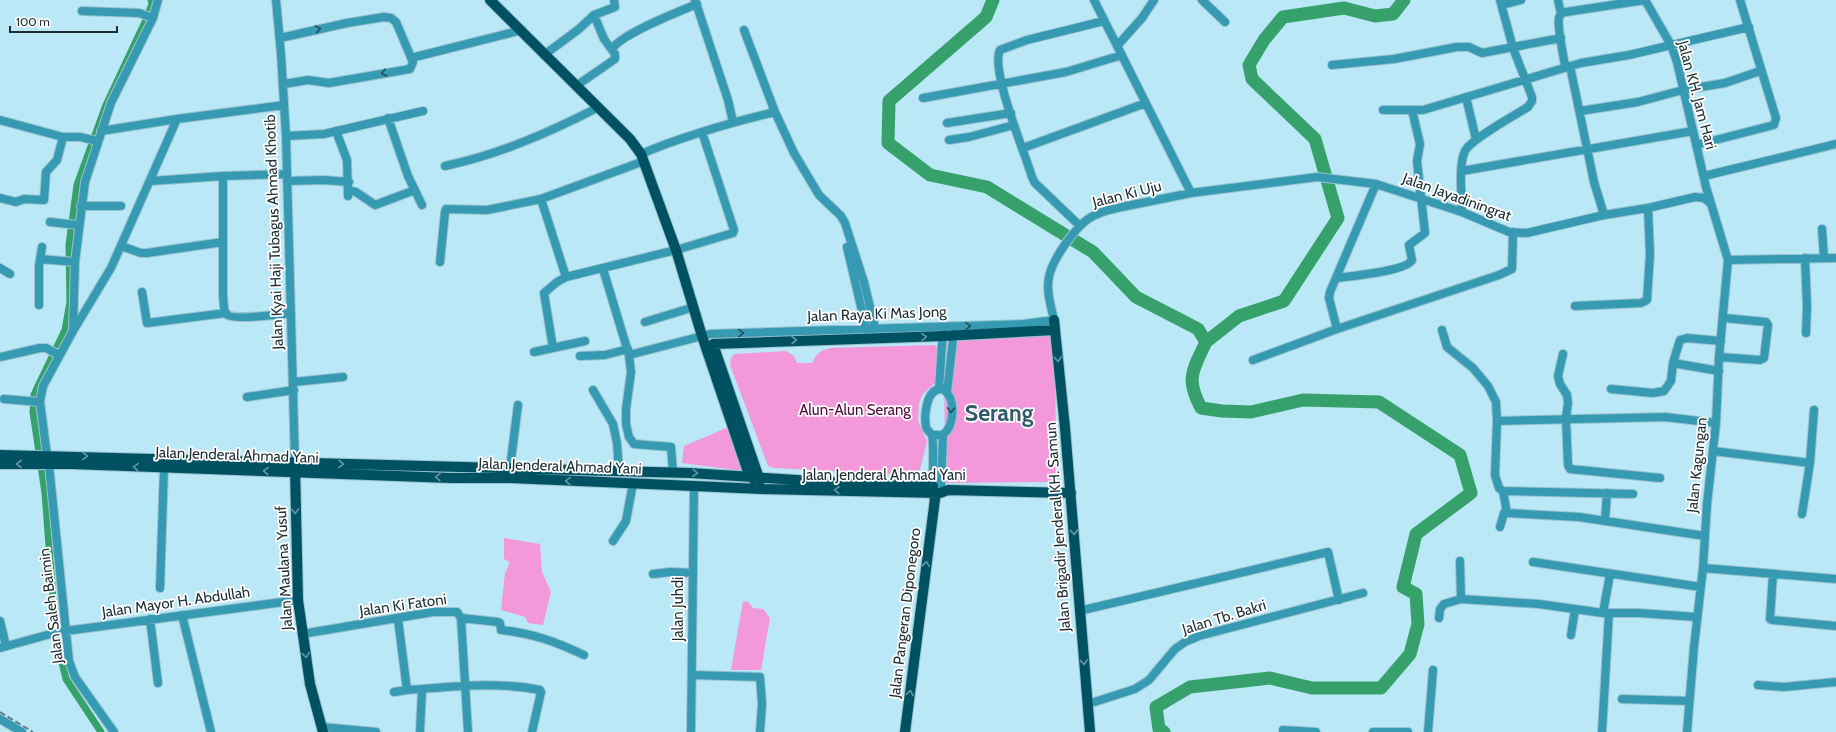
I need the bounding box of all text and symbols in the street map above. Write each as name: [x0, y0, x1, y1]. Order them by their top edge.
scale bar: [10, 8, 117, 34]
text: 100 m: [16, 14, 50, 29]
one-way arrow: [315, 25, 321, 33]
street label: Jalan KH. Jam Hari: [1674, 38, 1720, 151]
one-way arrow: [381, 69, 387, 77]
street label: Jalan Kyai Haji Tubagus Ahmad Khotib: [261, 114, 287, 351]
street label: Jalan Jayadiningrat: [1399, 169, 1514, 225]
street label: Jalan Ki Uju: [1090, 177, 1163, 212]
street label: Jalan Raya Ki Mas Jong: [806, 303, 947, 325]
one-way arrow: [965, 321, 971, 330]
one-way arrow: [738, 329, 744, 337]
one-way arrow: [921, 333, 927, 341]
one-way arrow: [791, 336, 797, 344]
one-way arrow: [1054, 356, 1063, 362]
district label: Serang: [965, 399, 1034, 427]
park label: Alun-Alun Serang: [799, 401, 911, 419]
one-way arrow: [947, 407, 956, 413]
street label: Jalan Kagungan: [1683, 416, 1711, 515]
street label: Jalan Brigadir Jenderal KH. Samun: [1042, 422, 1074, 633]
street label: Jalan Jenderal Ahmad Yani: [154, 443, 319, 467]
one-way arrow: [82, 452, 88, 460]
street label: Jalan Jenderal Ahmad Yani: [477, 454, 642, 478]
one-way arrow: [16, 460, 22, 468]
one-way arrow: [338, 460, 344, 468]
one-way arrow: [133, 462, 139, 471]
street label: Jalan Jenderal Ahmad Yani: [801, 466, 966, 484]
one-way arrow: [263, 467, 269, 475]
one-way arrow: [692, 469, 698, 477]
one-way arrow: [435, 473, 441, 482]
one-way arrow: [565, 476, 571, 485]
one-way arrow: [834, 486, 840, 495]
street label: Jalan Maulana Yusuf: [272, 505, 296, 632]
one-way arrow: [291, 508, 299, 514]
street label: Jalan Pangeran Diponegoro: [886, 527, 924, 700]
one-way arrow: [1069, 529, 1078, 535]
street label: Jalan Saleh Baimin: [35, 547, 67, 666]
one-way arrow: [921, 561, 930, 567]
street label: Jalan Juhdi: [669, 577, 687, 642]
street label: Jalan Mayor H. Abdullah: [100, 583, 251, 621]
street label: Jalan Ki Fatoni: [357, 590, 448, 620]
street label: Jalan Tb. Bakri: [1179, 596, 1268, 639]
one-way arrow: [301, 651, 310, 658]
one-way arrow: [1079, 659, 1088, 665]
one-way arrow: [905, 690, 914, 696]

